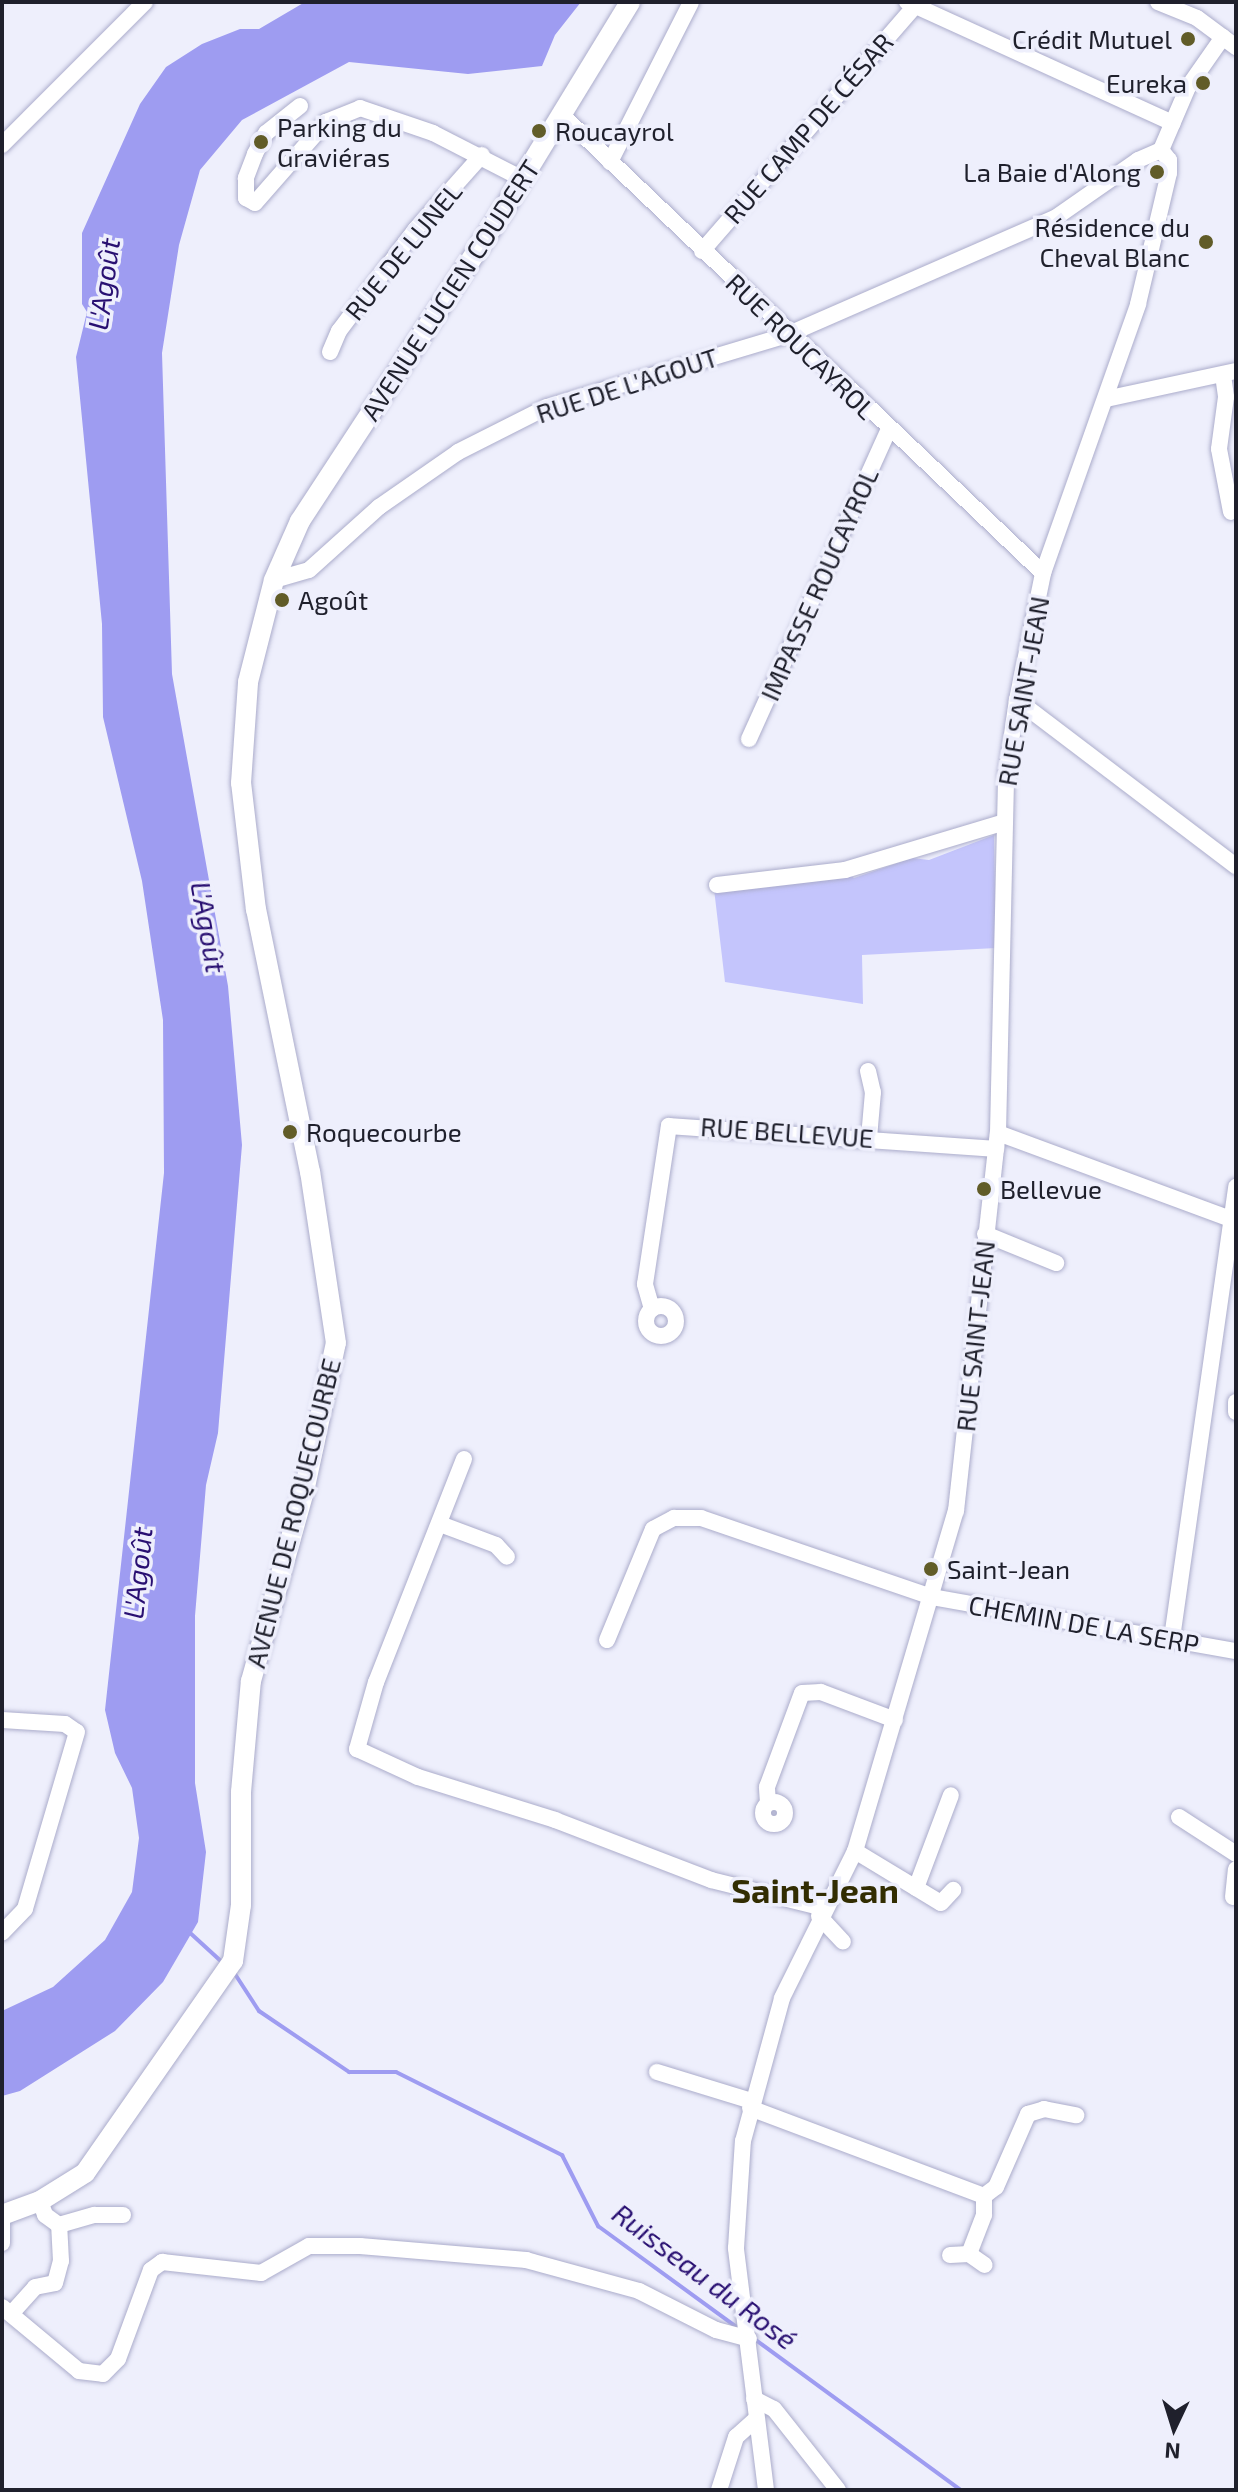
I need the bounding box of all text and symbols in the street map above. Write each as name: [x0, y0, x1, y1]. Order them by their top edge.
place label: Crédit Mutuel: [1012, 23, 1172, 55]
street label: RUE CAMP DE CÉSAR: [717, 26, 899, 230]
marker: Crédit Mutuel: [1179, 30, 1197, 48]
place label: Eureka: [1106, 67, 1187, 99]
marker: Eureka: [1194, 74, 1212, 92]
place label: Parking du Graviéras: [277, 111, 402, 172]
place label: Roucayrol: [555, 115, 674, 147]
marker: Roucayrol: [530, 122, 548, 140]
marker: Parking du Graviéras: [252, 133, 270, 151]
street label: AVENUE LUCIEN COUDERT: [354, 154, 546, 426]
place label: La Baie d'Along: [963, 156, 1141, 188]
marker: La Baie d'Along: [1148, 163, 1166, 181]
street label: RUE DE LUNEL: [338, 176, 468, 326]
place label: Résidence du Cheval Blanc: [1034, 211, 1190, 272]
marker: Résidence du Cheval Blanc: [1197, 233, 1215, 251]
water label: L'Agoût: [80, 236, 126, 332]
street label: RUE ROUCAYROL: [720, 267, 882, 425]
street label: RUE DE L'AGOUT: [532, 341, 722, 429]
street label: IMPASSE ROUCAYROL: [754, 463, 884, 705]
place label: Agoût: [298, 584, 368, 616]
marker: Agoût: [273, 591, 291, 609]
street label: RUE SAINT-JEAN: [991, 594, 1055, 788]
water label: L'Agoût: [184, 879, 234, 975]
street label: RUE BELLEVUE: [699, 1110, 875, 1154]
place label: Roquecourbe: [306, 1116, 462, 1148]
marker: Roquecourbe: [281, 1123, 299, 1141]
place label: Bellevue: [1000, 1173, 1102, 1205]
marker: Bellevue: [975, 1180, 993, 1198]
street label: RUE SAINT-JEAN: [949, 1239, 1001, 1433]
street label: AVENUE DE ROQUECOURBE: [239, 1355, 347, 1671]
water label: L'Agoût: [115, 1525, 159, 1621]
place label: Saint-Jean: [947, 1553, 1070, 1585]
marker: Saint-Jean: [922, 1560, 940, 1578]
street label: CHEMIN DE LA SERP: [966, 1588, 1202, 1660]
district label: Saint-Jean: [731, 1870, 899, 1910]
water label: Ruisseau du Rosé: [606, 2196, 804, 2356]
north arrow: [1134, 2388, 1214, 2468]
text: N: [1164, 2438, 1181, 2465]

